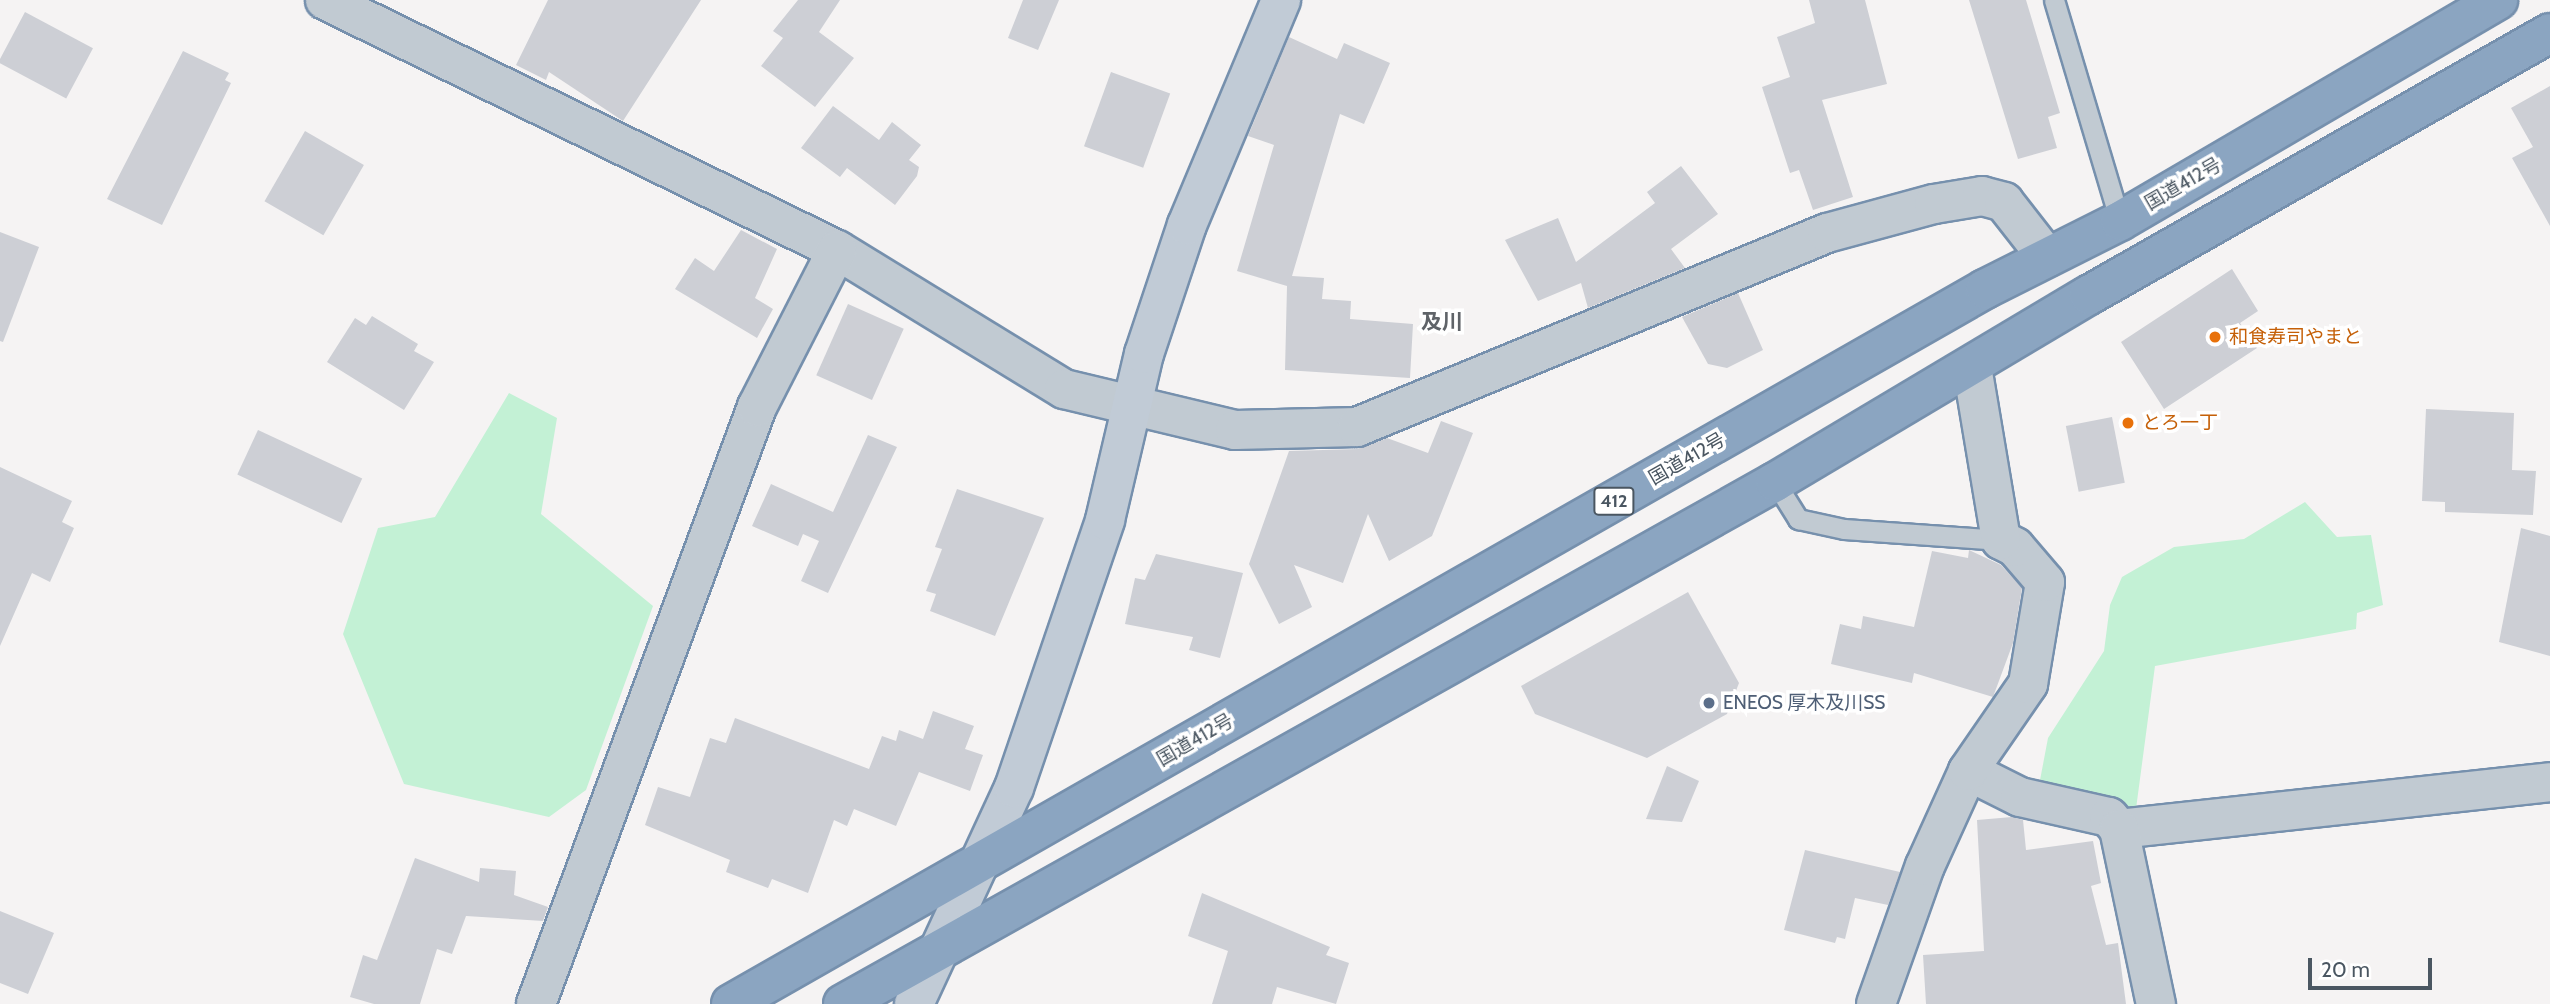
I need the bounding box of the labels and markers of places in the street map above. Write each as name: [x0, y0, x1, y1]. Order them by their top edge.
place label: 和食寿司やまと: [2229, 326, 2362, 348]
marker: 和食寿司やまと: [2207, 329, 2223, 345]
place label: とろ一丁: [2142, 412, 2218, 434]
marker: とろ一丁: [2120, 415, 2136, 431]
place label: ENEOS 厚木及川SS: [1723, 692, 1885, 714]
marker: ENEOS 厚木及川SS: [1701, 695, 1717, 711]

